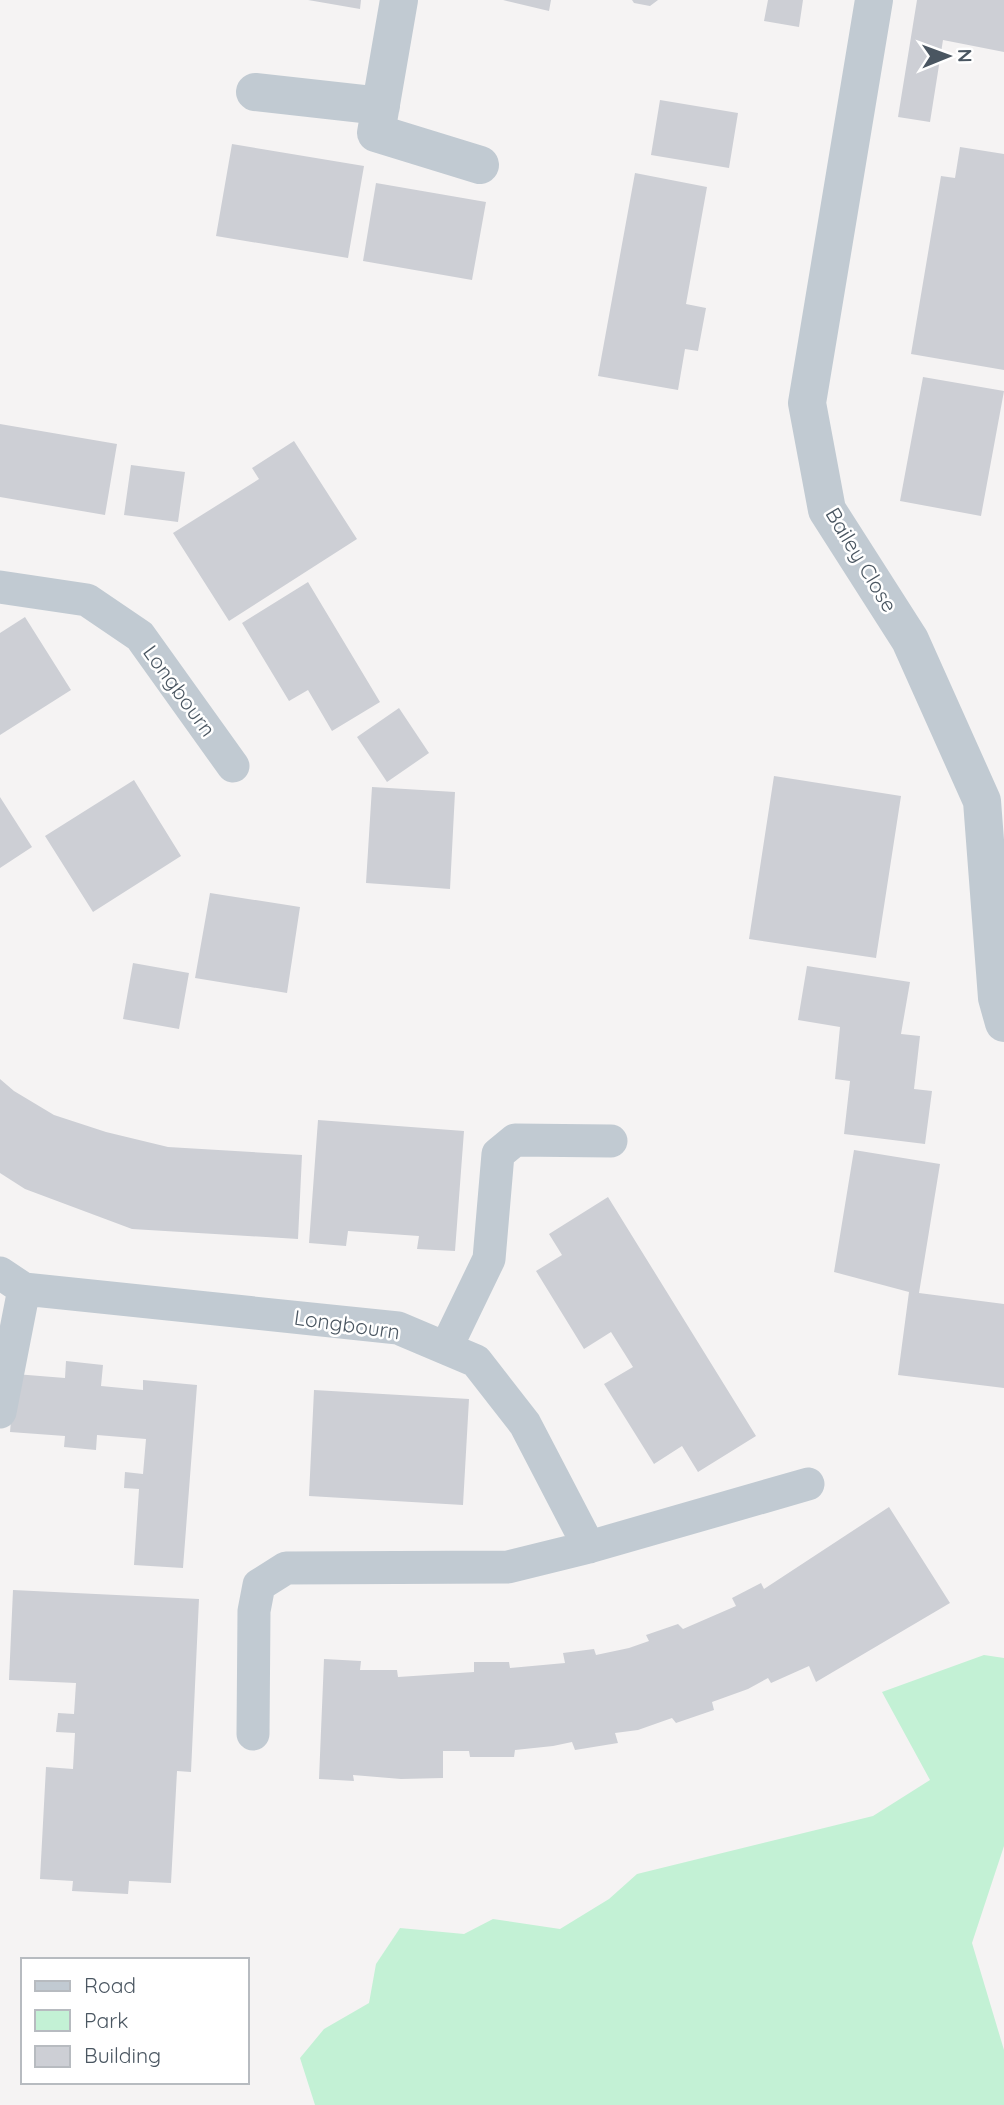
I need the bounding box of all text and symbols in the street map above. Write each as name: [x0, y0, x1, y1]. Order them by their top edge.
north arrow: [913, 21, 983, 91]
text: N: [953, 49, 977, 63]
street label: Bailey Close: [820, 502, 903, 617]
street label: Longbourn: [138, 640, 222, 741]
street label: Longbourn: [293, 1304, 402, 1344]
legend: [21, 1958, 248, 2084]
text: Road: [84, 1972, 136, 1998]
text: Park: [84, 2007, 128, 2033]
text: Building: [84, 2042, 161, 2068]

